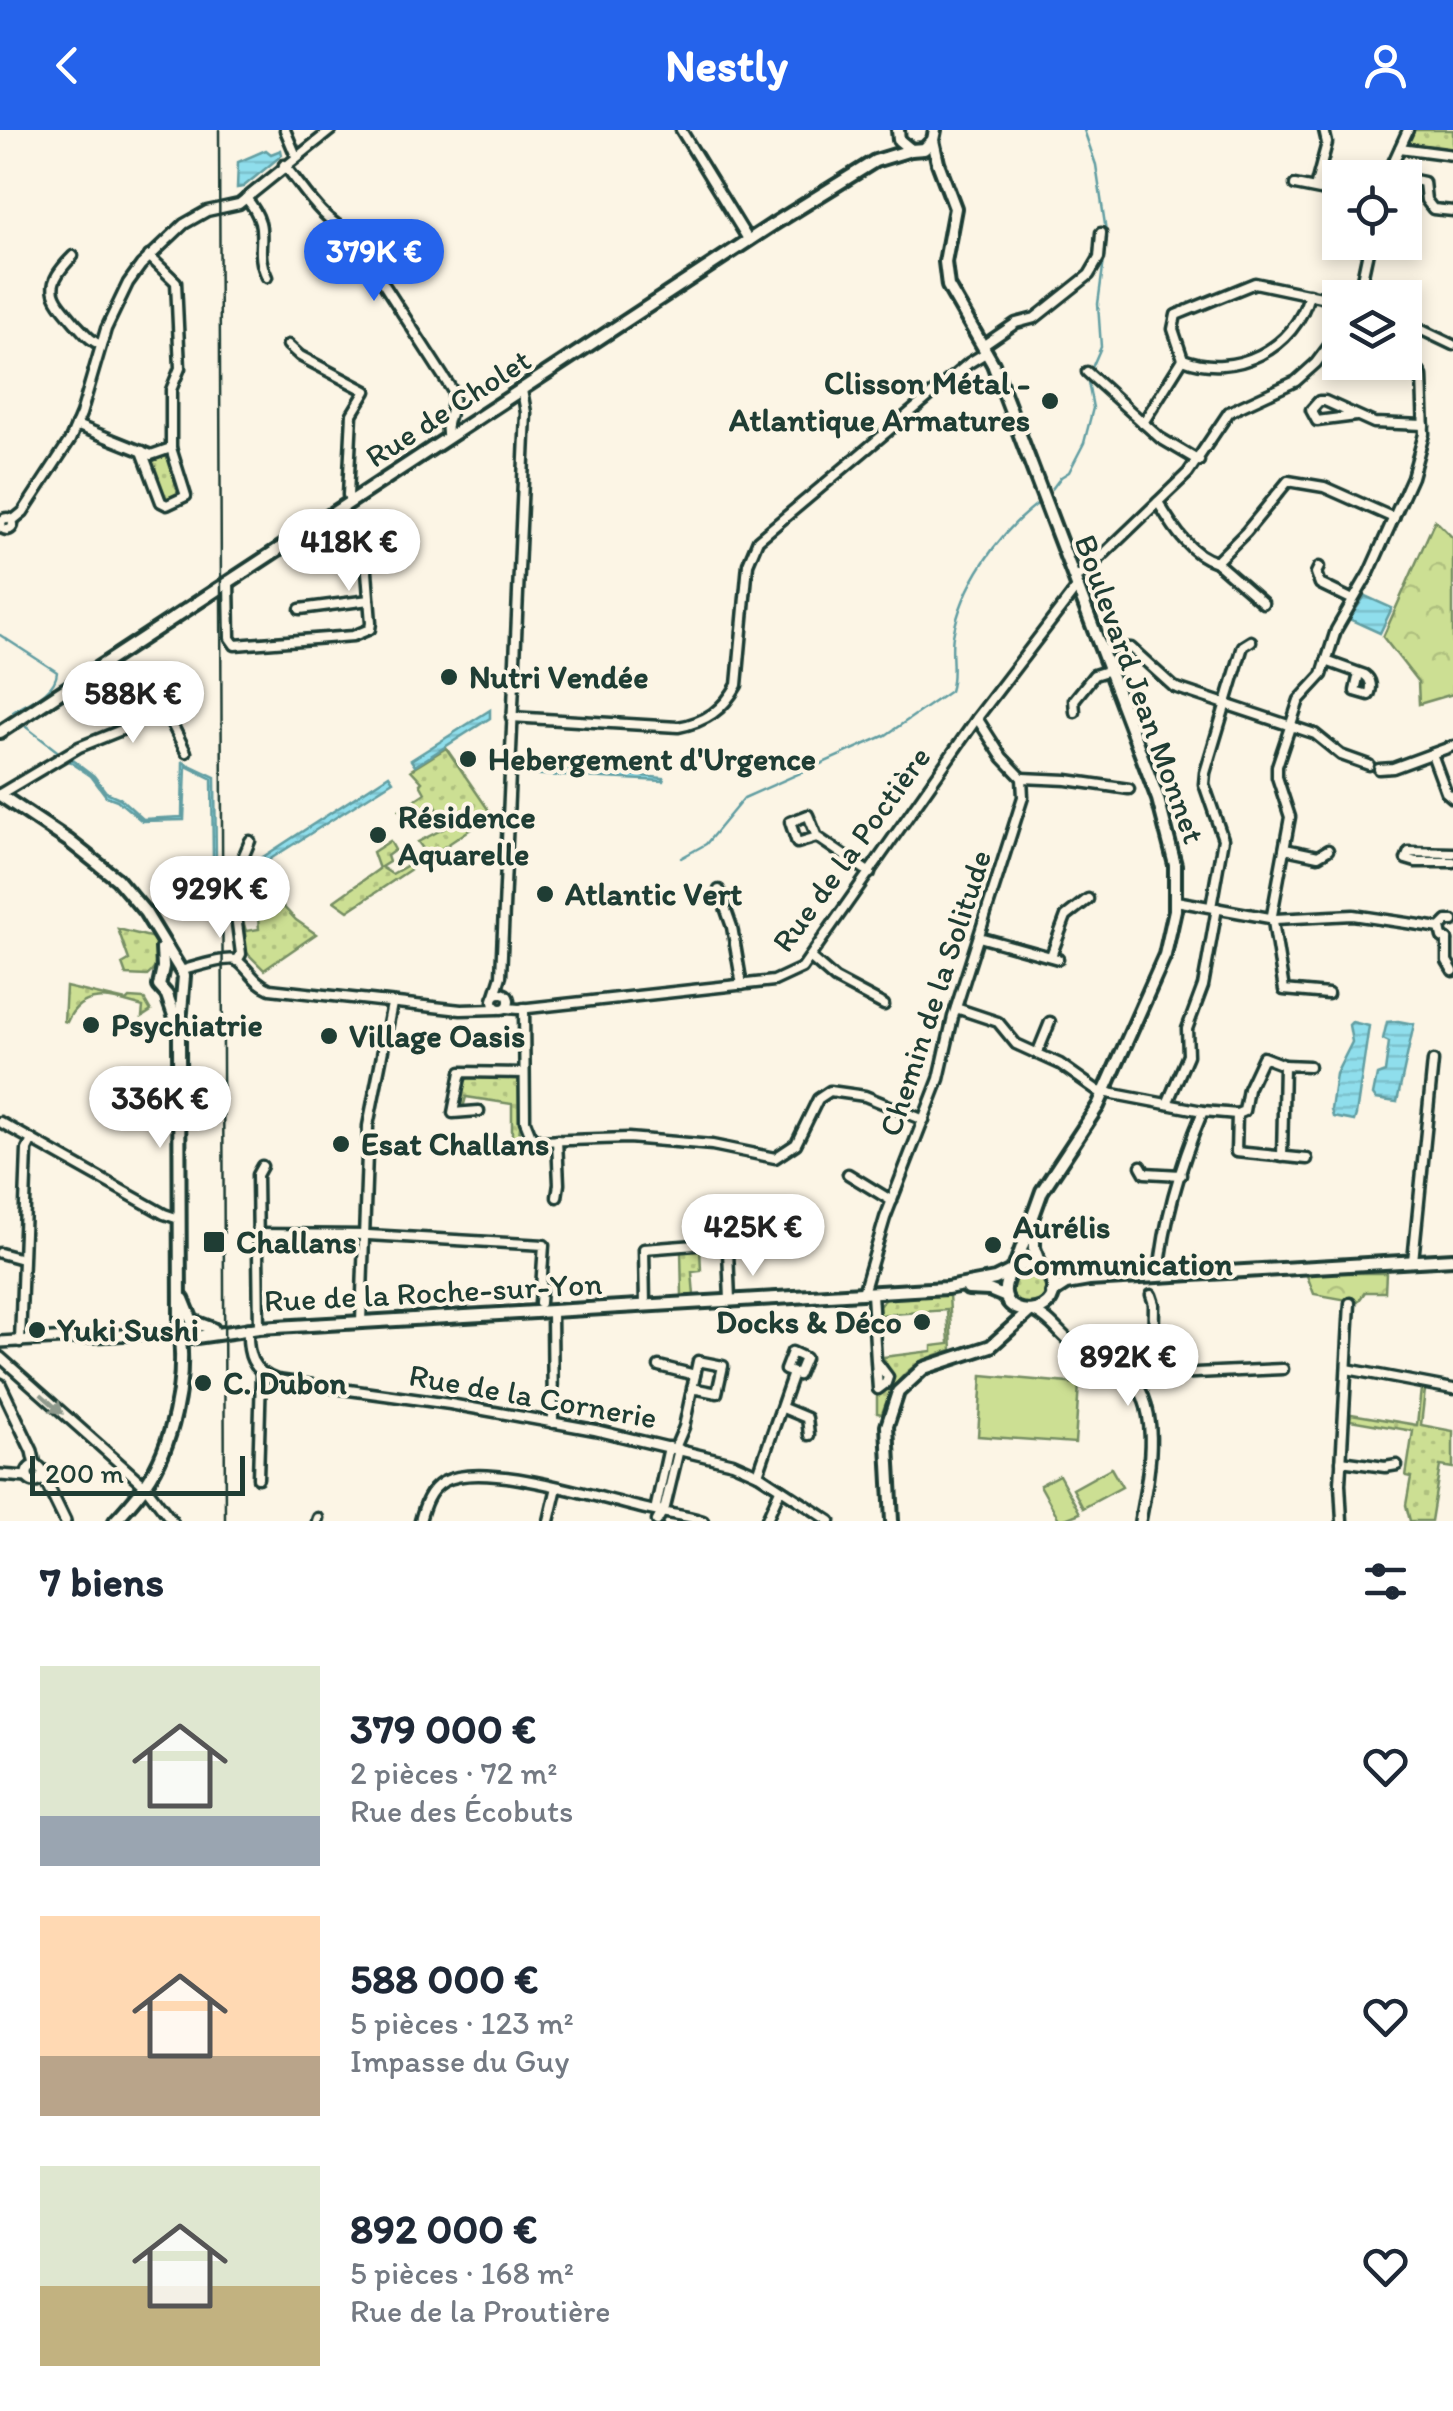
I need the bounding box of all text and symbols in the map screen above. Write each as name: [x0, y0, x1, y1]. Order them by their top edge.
icon: back: [40, 38, 95, 93]
text: Nestly: [665, 38, 788, 92]
icon: person: [1358, 38, 1413, 93]
map controls: [1322, 160, 1422, 380]
button: locate: [1322, 160, 1422, 260]
pin: 379K €: [293, 219, 455, 304]
text: 379K €: [326, 232, 422, 270]
button: layers: [1322, 280, 1422, 380]
street label: Rue de Cholet: [358, 341, 538, 475]
place label: Clisson Métal - Atlantique Armatures: [728, 364, 1030, 439]
marker: Clisson Métal - Atlantique Armatures: [1039, 390, 1061, 412]
pin: 418K €: [268, 509, 430, 594]
text: 418K €: [300, 522, 398, 560]
street label: Boulevard Jean Monnet: [1066, 530, 1214, 848]
place label: Nutri Vendée: [469, 658, 648, 696]
pin: 588K €: [52, 661, 214, 746]
marker: Nutri Vendée: [438, 666, 460, 688]
text: 588K €: [84, 674, 182, 712]
street label: Rue de la Poctière: [764, 739, 938, 959]
place label: Hebergement d'Urgence: [488, 740, 816, 778]
marker: Hebergement d'Urgence: [457, 748, 479, 770]
place label: Résidence Aquarelle: [397, 798, 536, 873]
marker: Résidence Aquarelle: [367, 824, 389, 846]
street label: Chemin de la Solitude: [871, 845, 999, 1141]
pin: 929K €: [139, 856, 301, 941]
text: 929K €: [172, 869, 268, 907]
place label: Atlantic Vert: [564, 875, 742, 913]
marker: Atlantic Vert: [534, 883, 556, 905]
place label: Psychiatrie: [111, 1006, 263, 1044]
marker: Psychiatrie: [80, 1014, 102, 1036]
place label: Village Oasis: [349, 1017, 525, 1055]
marker: Village Oasis: [318, 1025, 340, 1047]
pin: 336K €: [79, 1066, 241, 1151]
text: 336K €: [111, 1079, 209, 1117]
place label: Esat Challans: [361, 1125, 549, 1163]
marker: Esat Challans: [330, 1133, 352, 1155]
pin: 425K €: [672, 1194, 834, 1279]
text: 425K €: [704, 1207, 802, 1245]
place label: Aurélis Communication: [1012, 1208, 1233, 1283]
place label: Challans: [236, 1223, 357, 1261]
marker: Challans: [201, 1229, 227, 1255]
marker: Aurélis Communication: [982, 1234, 1004, 1256]
street label: Rue de la Roche-sur-Yon: [263, 1264, 603, 1320]
place label: Docks & Déco: [716, 1303, 902, 1341]
place label: Yuki Sushi: [56, 1311, 199, 1349]
marker: Docks & Déco: [911, 1311, 933, 1333]
marker: Yuki Sushi: [26, 1319, 48, 1341]
pin: 892K €: [1047, 1324, 1209, 1409]
text: 892K €: [1079, 1337, 1177, 1375]
street label: Rue de la Cornerie: [406, 1355, 660, 1437]
place label: C. Dubon: [223, 1364, 347, 1402]
marker: C. Dubon: [192, 1372, 214, 1394]
one-way arrow: [39, 1392, 64, 1414]
scale bar: [30, 1451, 245, 1496]
text: 200 m: [45, 1456, 124, 1490]
icon: filters: [1358, 1554, 1413, 1609]
text: 7 biens: [40, 1556, 164, 1607]
text: 379 000 €: [350, 1703, 536, 1754]
icon: home: [120, 1706, 240, 1826]
icon: heart: [1358, 1739, 1413, 1794]
text: 2 pièces · 72 m²: [350, 1754, 557, 1792]
text: Rue des Écobuts: [350, 1792, 574, 1830]
text: 588 000 €: [350, 1953, 539, 2004]
icon: home: [120, 1956, 240, 2076]
icon: heart: [1358, 1989, 1413, 2044]
text: 5 pièces · 123 m²: [350, 2004, 574, 2042]
text: Impasse du Guy: [350, 2042, 569, 2080]
text: 892 000 €: [350, 2203, 538, 2254]
icon: home: [120, 2206, 240, 2326]
icon: heart: [1358, 2239, 1413, 2294]
text: 5 pièces · 168 m²: [350, 2254, 574, 2292]
text: Rue de la Proutière: [350, 2292, 610, 2330]

